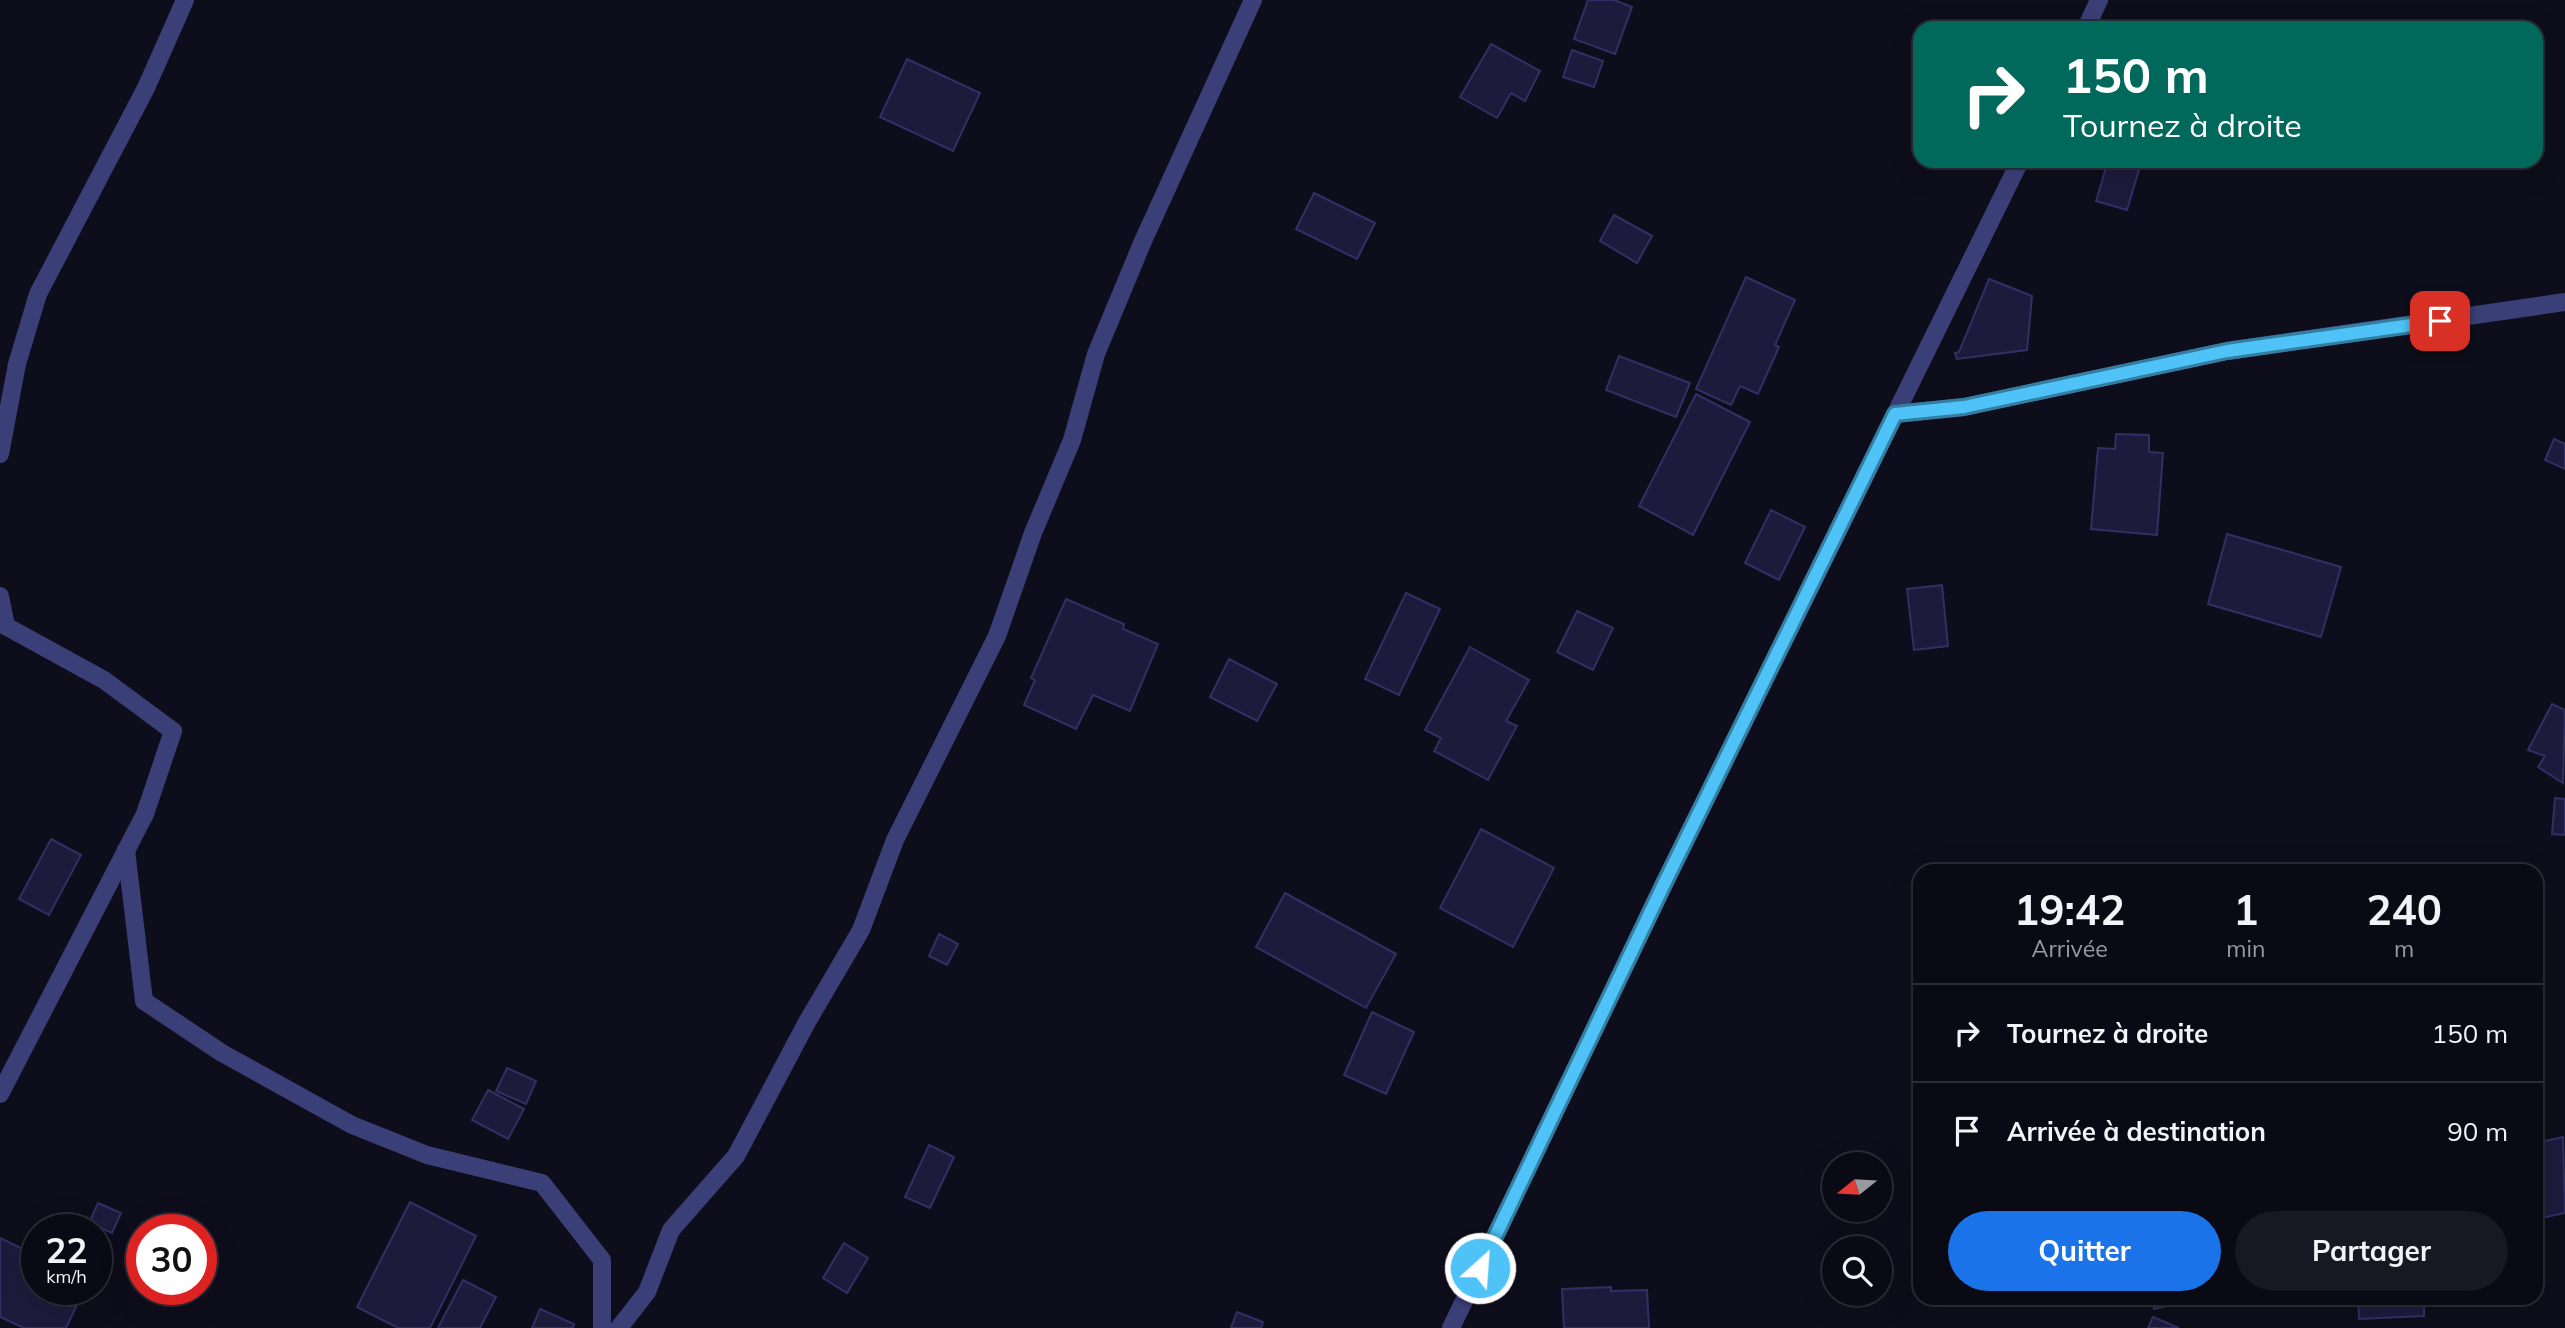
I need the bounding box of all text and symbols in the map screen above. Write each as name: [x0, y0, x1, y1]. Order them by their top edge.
text: 150 m: [2063, 44, 2209, 105]
icon: right: [1948, 49, 2039, 140]
text: Tournez à droite: [2063, 105, 2302, 145]
pin: [2410, 291, 2470, 351]
icon: arrive: [2421, 302, 2459, 340]
text: 19:42: [2014, 883, 2125, 936]
text: 1: [2233, 883, 2258, 936]
text: 240: [2366, 883, 2442, 936]
text: Arrivée: [2032, 934, 2108, 963]
text: min: [2226, 934, 2265, 963]
text: m: [2394, 934, 2414, 963]
icon: right: [1948, 1014, 1986, 1052]
text: Tournez à droite: [2007, 1017, 2208, 1050]
text: 150 m: [2432, 1017, 2508, 1050]
icon: arrive: [1948, 1112, 1986, 1150]
text: Arrivée à destination: [2007, 1115, 2266, 1148]
text: 90 m: [2447, 1115, 2508, 1148]
north arrow: [1822, 1152, 1892, 1222]
map controls: [1822, 1152, 1892, 1306]
button: Quitter: [1948, 1211, 2221, 1291]
button: Partager: [2235, 1211, 2508, 1291]
speed limit sign: 30: [126, 1214, 217, 1305]
text: 22: [45, 1228, 88, 1272]
position arrow: [1443, 1231, 1517, 1305]
button: search: [1822, 1236, 1892, 1306]
text: km/h: [46, 1265, 87, 1288]

